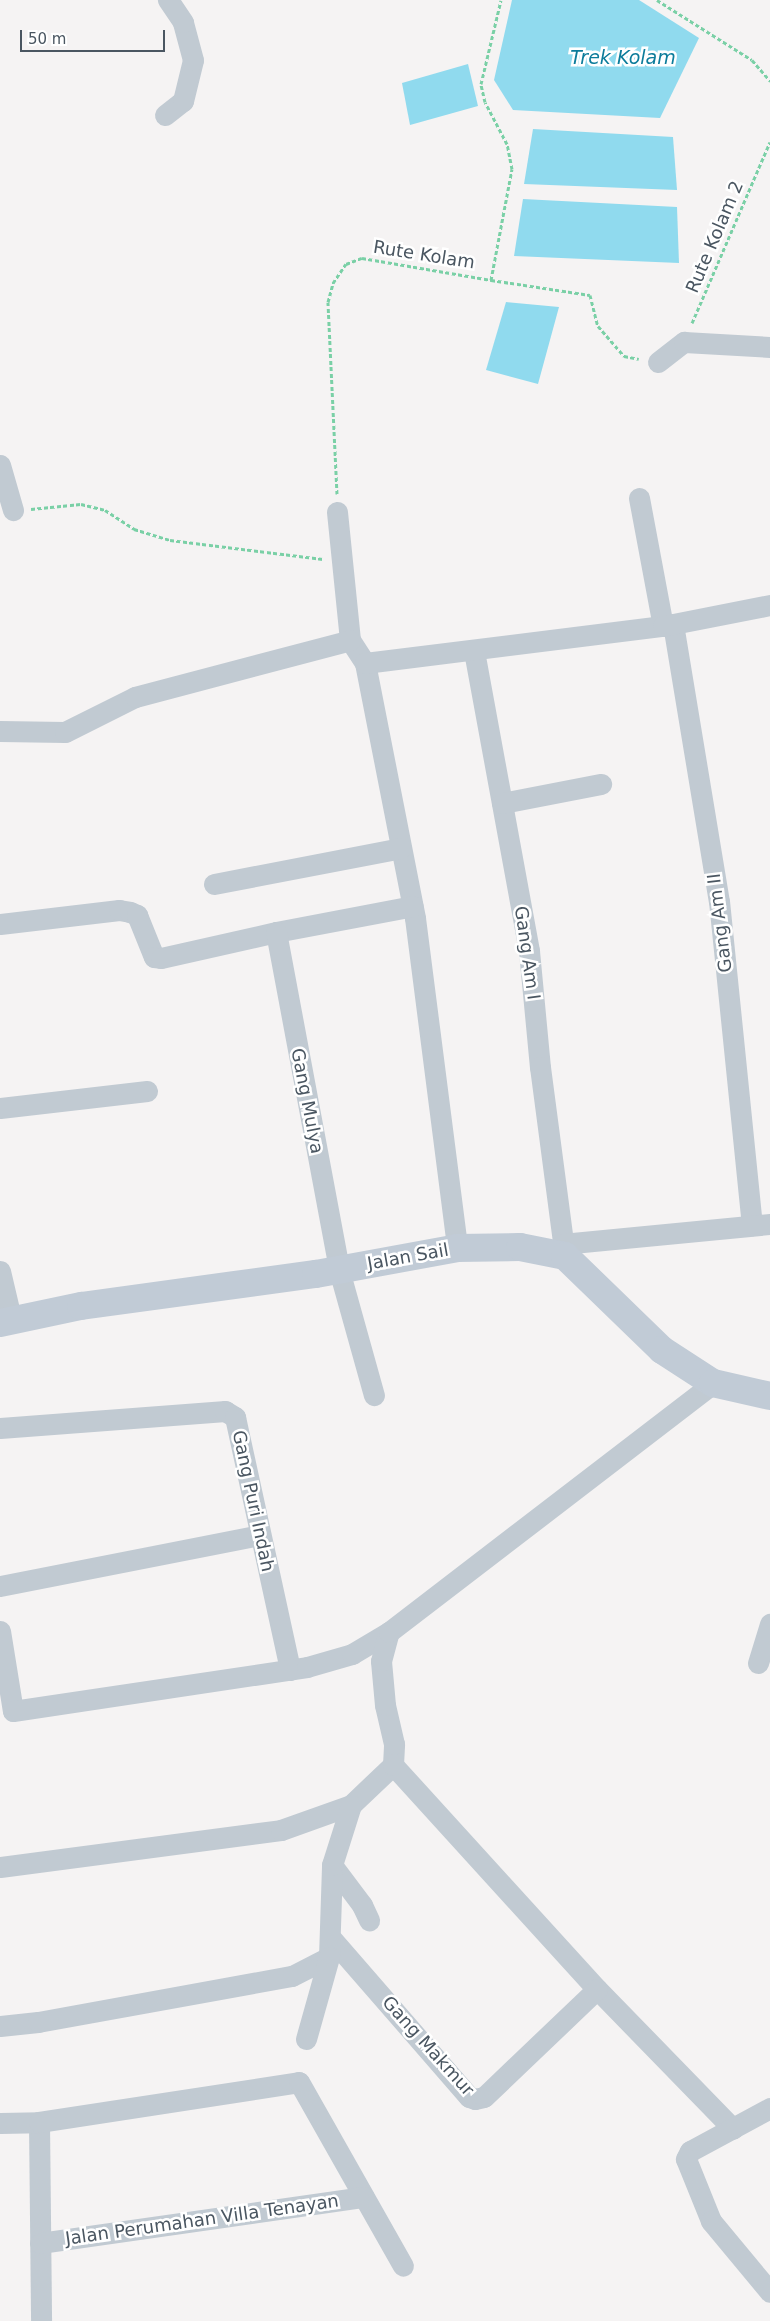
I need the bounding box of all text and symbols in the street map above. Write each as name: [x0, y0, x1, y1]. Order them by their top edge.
scale bar: [22, 20, 168, 52]
text: 50 m: [28, 30, 66, 48]
water label: Trek Kolam: [570, 47, 676, 69]
street label: Rute Kolam 2: [682, 178, 748, 296]
street label: Rute Kolam: [372, 236, 476, 274]
street label: Gang Am II: [703, 872, 737, 974]
street label: Gang Am I: [510, 905, 544, 1001]
street label: Gang Mulya: [286, 1046, 328, 1156]
street label: Jalan Sail: [366, 1239, 450, 1275]
street label: Gang Puri Indah: [227, 1428, 279, 1574]
street label: Gang Makmur: [378, 1992, 478, 2100]
street label: Jalan Perumahan Villa Tenayan: [64, 2190, 340, 2250]

